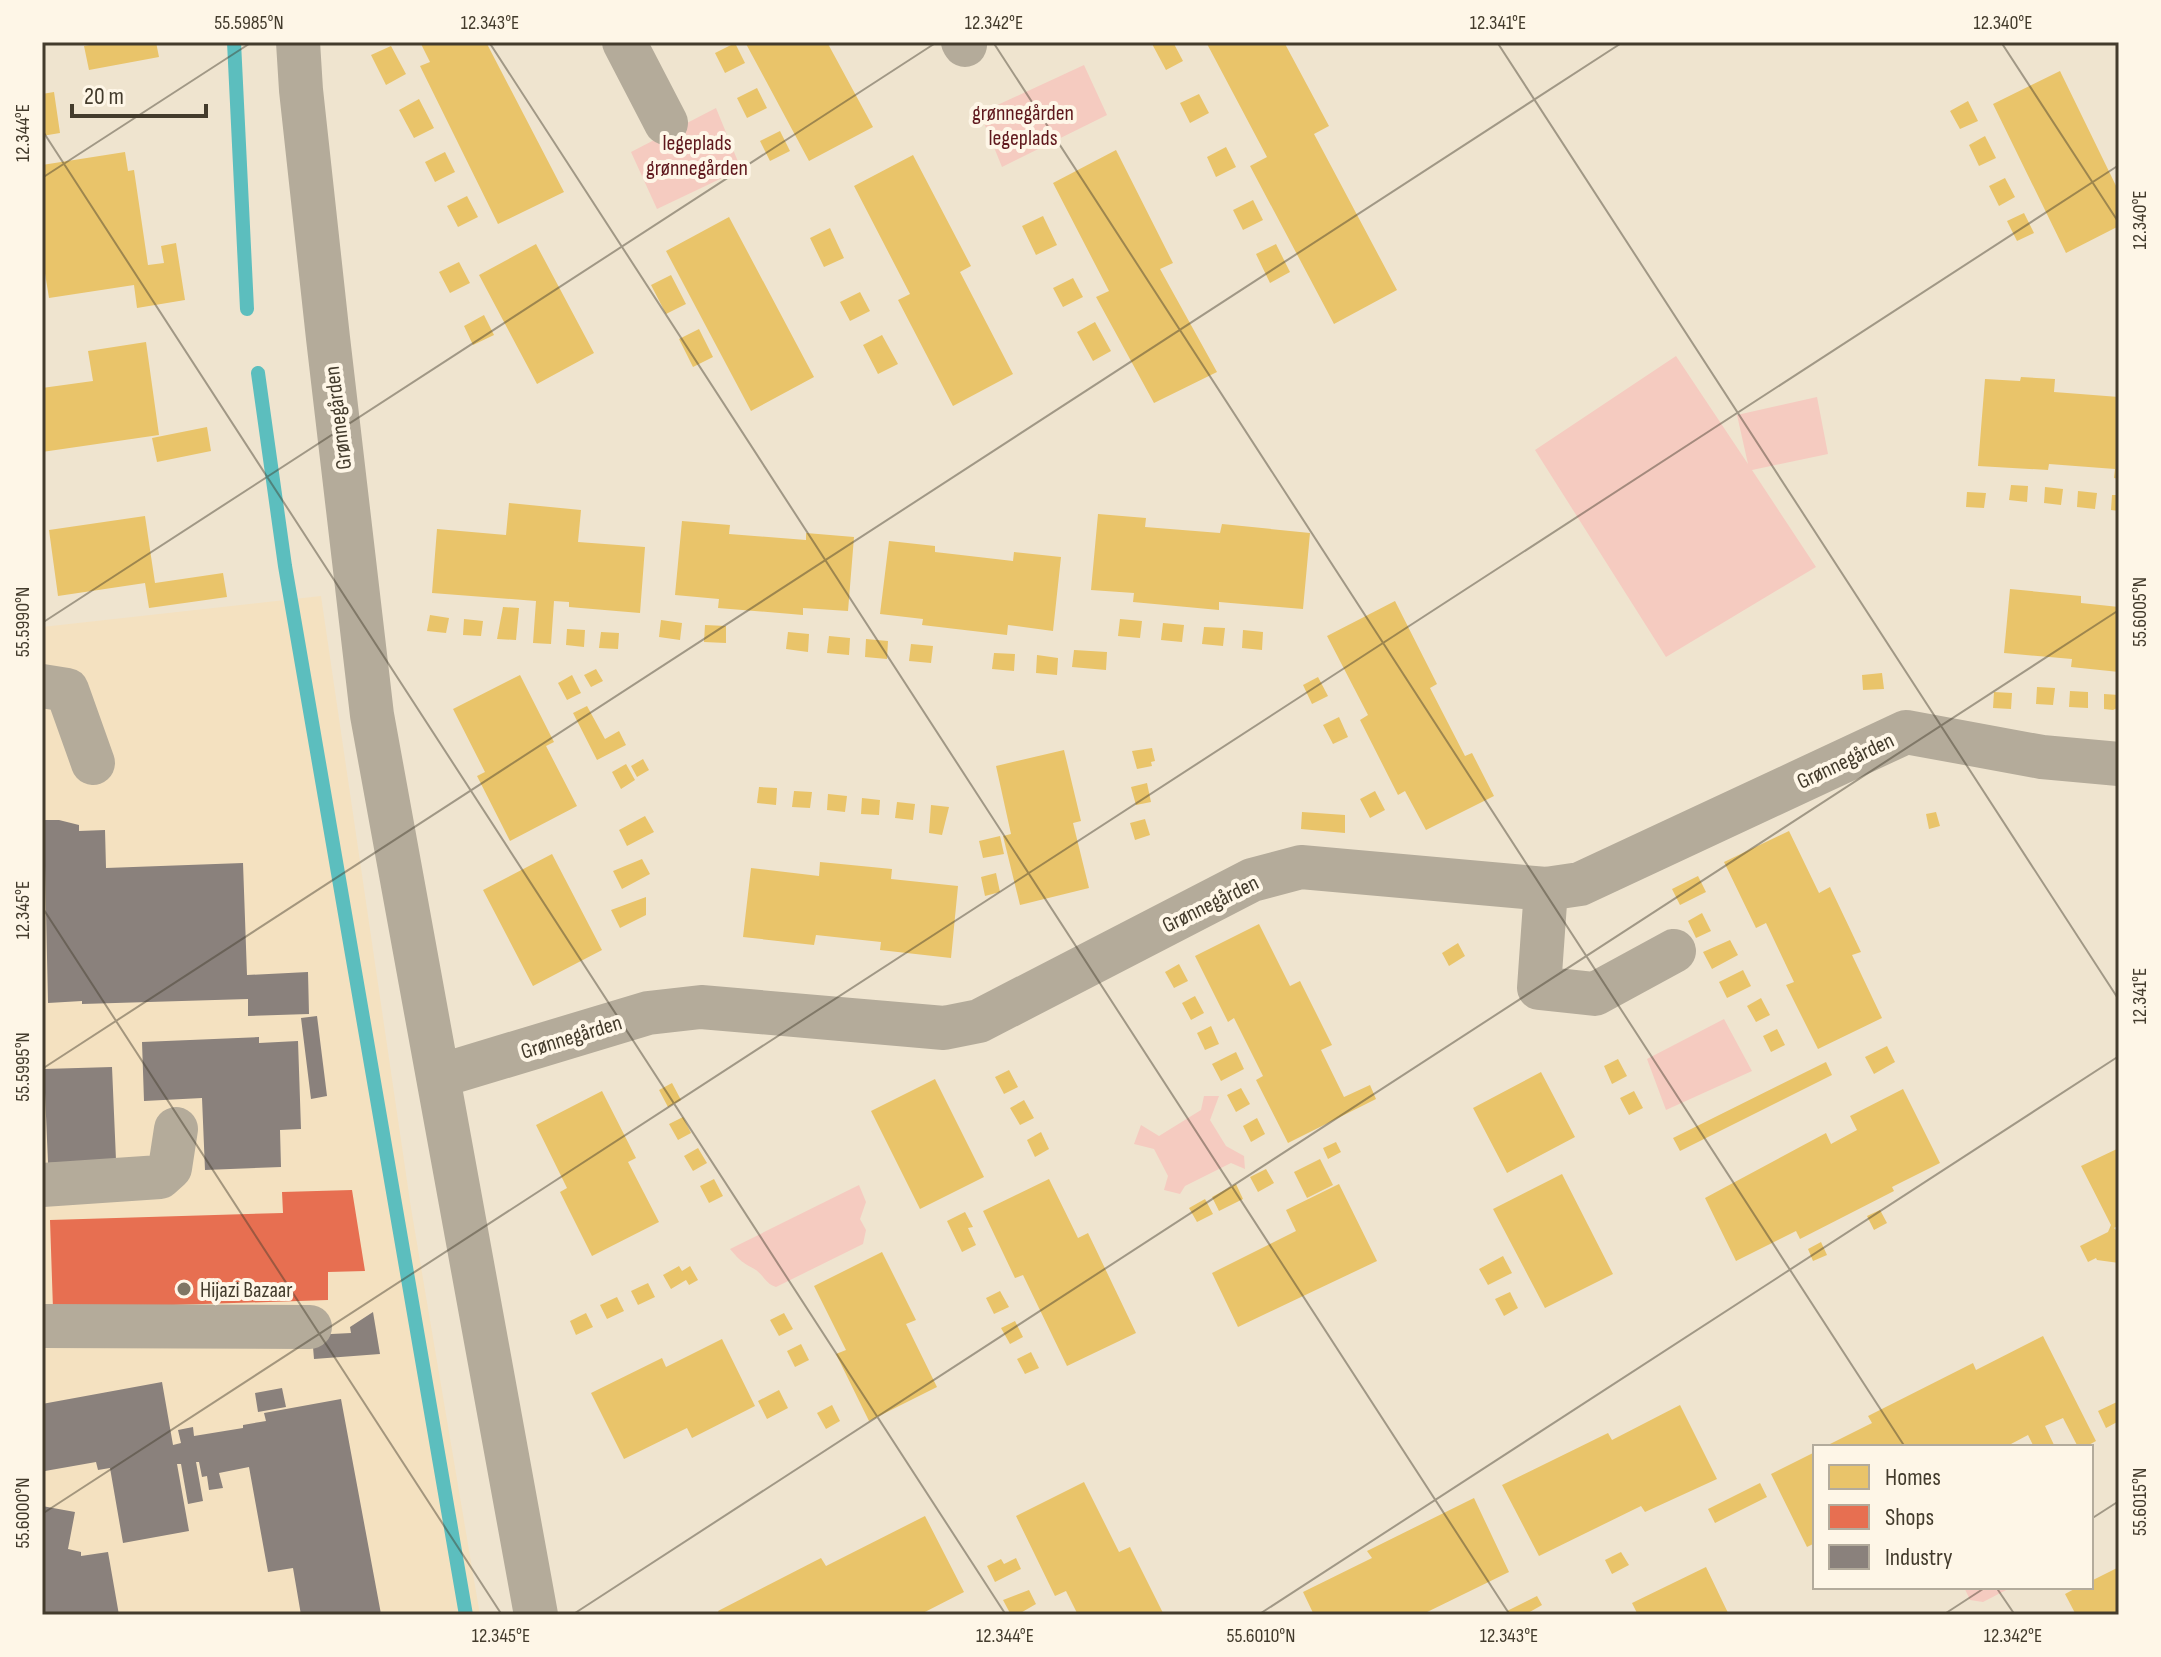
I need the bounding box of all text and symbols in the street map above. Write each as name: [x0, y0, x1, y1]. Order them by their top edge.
text: 55.5985°N: [214, 11, 284, 35]
text: 12.343°E: [461, 11, 519, 35]
text: 12.342°E: [965, 11, 1023, 35]
text: 12.341°E: [1470, 11, 1526, 35]
text: 12.340°E: [1973, 11, 2033, 35]
scale bar: [72, 68, 206, 118]
text: 20 m: [84, 82, 124, 111]
park label: grønnegården legeplads: [972, 100, 1074, 152]
text: 12.344°E: [11, 104, 35, 162]
park label: legeplads grønnegården: [646, 130, 748, 182]
text: 12.340°E: [2128, 190, 2152, 250]
street label: Grønnegården: [319, 364, 358, 471]
text: 55.6005°N: [2128, 577, 2152, 647]
text: 55.5990°N: [11, 587, 35, 657]
street label: Grønnegården: [1793, 727, 1899, 796]
street label: Grønnegården: [1158, 869, 1263, 939]
text: 12.345°E: [11, 881, 35, 939]
text: 12.341°E: [2128, 968, 2152, 1024]
street label: Grønnegården: [518, 1009, 625, 1066]
text: 55.5995°N: [11, 1032, 35, 1102]
place label: Hijazi Bazaar: [200, 1277, 293, 1304]
marker: Hijazi Bazaar: [175, 1280, 193, 1298]
legend: [1813, 1445, 2093, 1589]
text: Homes: [1885, 1463, 1941, 1492]
text: 55.6015°N: [2128, 1468, 2152, 1536]
text: 55.6000°N: [11, 1478, 35, 1549]
text: Shops: [1885, 1503, 1934, 1532]
text: Industry: [1885, 1543, 1952, 1572]
text: 12.345°E: [472, 1624, 530, 1648]
text: 12.344°E: [976, 1624, 1034, 1648]
text: 55.6010°N: [1226, 1624, 1296, 1648]
text: 12.343°E: [1480, 1624, 1538, 1648]
text: 12.342°E: [1984, 1624, 2042, 1648]

